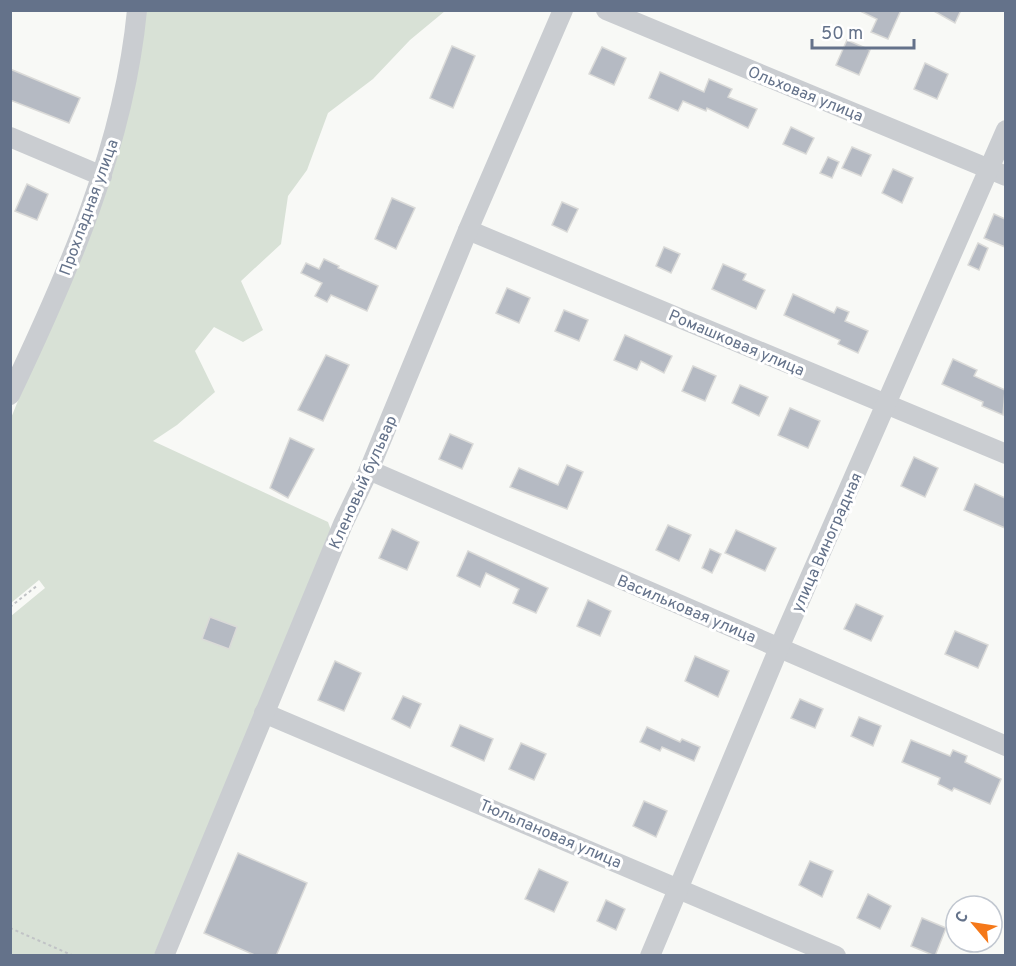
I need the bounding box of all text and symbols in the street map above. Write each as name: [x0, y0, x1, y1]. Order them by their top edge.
scale bar: [812, 12, 914, 50]
text: 50 m: [821, 23, 863, 46]
street label: Ольховая улица: [745, 63, 866, 127]
street label: Прохладная улица: [56, 137, 124, 278]
street label: Ромашковая улица: [665, 306, 807, 382]
street label: Кленовый бульвар: [325, 413, 402, 553]
street label: улица Виноградная: [788, 470, 868, 616]
street label: Васильковая улица: [614, 571, 759, 648]
street label: Тюльпановая улица: [476, 796, 624, 874]
north arrow: [944, 894, 1004, 954]
text: С: [951, 908, 974, 927]

